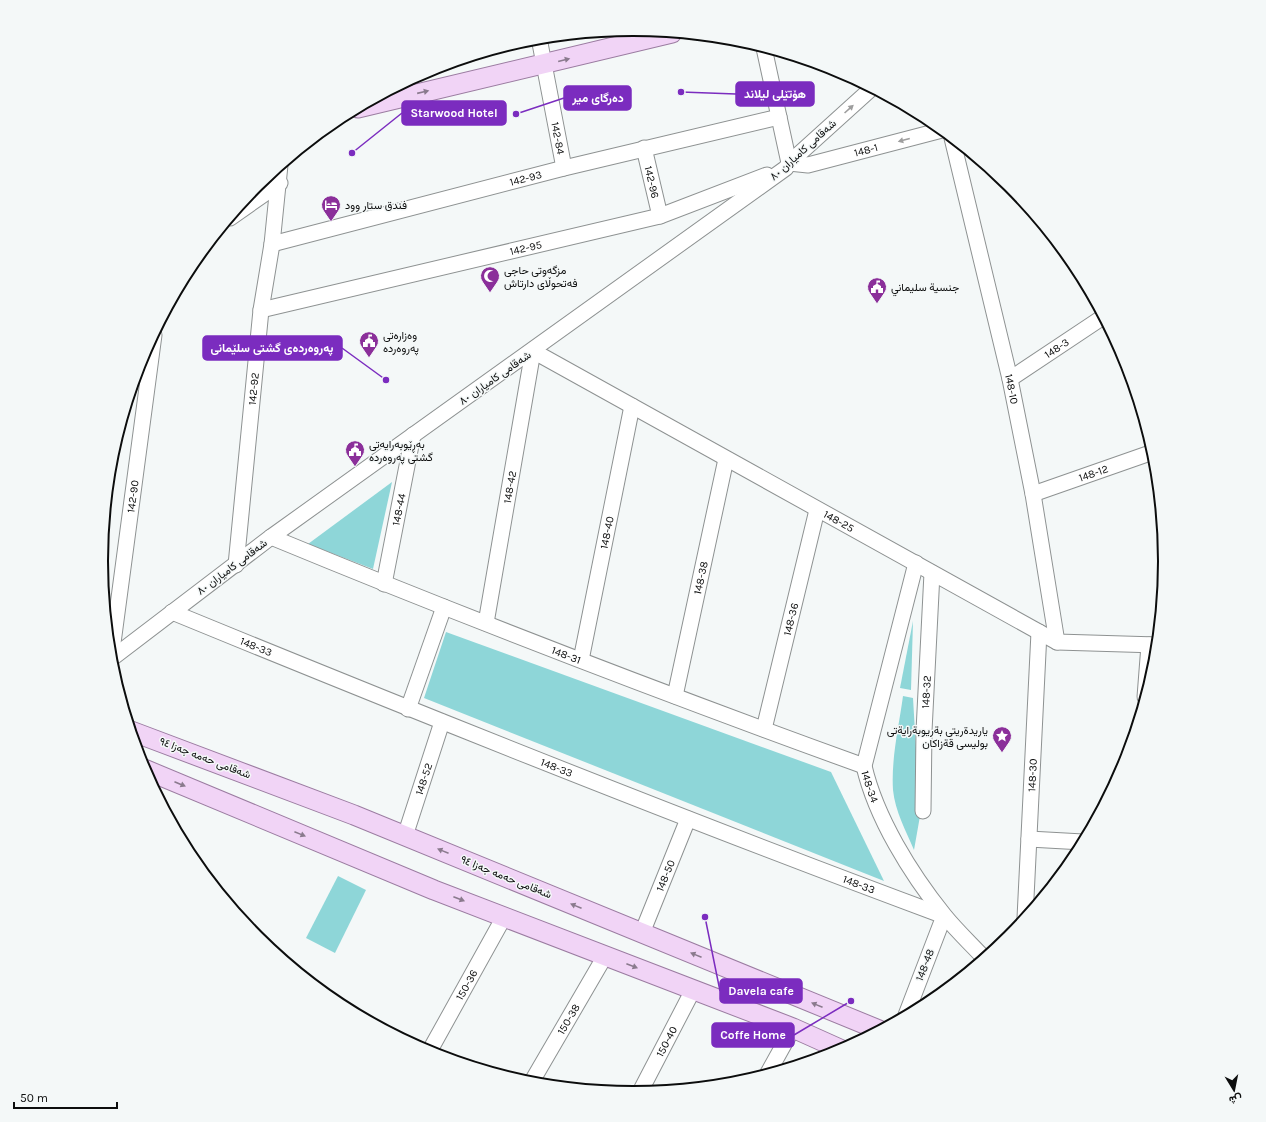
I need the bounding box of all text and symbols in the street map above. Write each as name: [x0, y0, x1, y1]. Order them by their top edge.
one-way arrow: [557, 56, 570, 62]
callout: هۆتێلی لیلاند: [736, 82, 814, 106]
callout: دەرگای میر: [564, 86, 631, 110]
text: هۆتێلی لیلاند: [744, 87, 806, 102]
one-way arrow: [417, 89, 430, 95]
text: دەرگای میر: [571, 91, 624, 106]
callout: Starwood Hotel: [402, 101, 506, 125]
one-way arrow: [844, 104, 854, 113]
text: Starwood Hotel: [410, 106, 498, 120]
street label: شەقامی کامیاران ٨٠: [767, 117, 839, 183]
street label: 142-84: [549, 121, 568, 156]
one-way arrow: [898, 137, 911, 143]
street label: 148-1: [853, 141, 879, 159]
street label: 142-96: [642, 165, 662, 199]
street label: 142-93: [508, 168, 543, 188]
hotel icon: فندق ستار وود: [320, 194, 342, 222]
place label: فندق ستار وود: [345, 199, 407, 212]
street label: 142-95: [508, 238, 543, 258]
place label: مزگەوتی حاجی فەتحوڵای دارتاش: [504, 264, 577, 290]
mosque icon: مزگەوتی حاجی فەتحوڵای دارتاش: [479, 265, 501, 293]
public building icon: جنسية سليماني: [866, 276, 888, 304]
place label: جنسية سليماني: [891, 281, 959, 297]
place label: وەزارەتی پەروەردە: [383, 329, 419, 356]
public building icon: وەزارەتی پەروەردە: [358, 330, 380, 358]
street label: 148-3: [1042, 335, 1071, 361]
callout: پەروەردەی گشتی سلێمانی: [203, 336, 342, 360]
text: پەروەردەی گشتی سلێمانی: [211, 341, 334, 356]
street label: شەقامی کامیاران ٨٠: [457, 348, 534, 408]
street label: 142-92: [245, 372, 261, 406]
street label: 148-10: [1002, 372, 1021, 405]
place label: بەڕێوبەرایەتی گشتی پەروەردە: [369, 438, 433, 465]
public building icon: بەڕێوبەرایەتی گشتی پەروەردە: [344, 439, 366, 467]
street label: 148-12: [1077, 462, 1110, 484]
street label: 148-42: [500, 470, 519, 504]
street label: 142-90: [124, 479, 141, 514]
street label: 148-44: [389, 492, 408, 527]
street label: 148-25: [821, 507, 857, 535]
street label: 148-40: [597, 515, 616, 550]
street label: شەقامی کامیاران ٨٠: [194, 536, 270, 598]
street label: 148-38: [691, 560, 710, 596]
street label: 148-36: [780, 602, 801, 637]
street label: 148-33: [238, 634, 274, 659]
street label: 148-31: [550, 643, 583, 666]
street label: 148-32: [919, 675, 933, 709]
place label: ياريدةريتى بةريوبةرايةتى بوليسى قةزاكان: [887, 724, 988, 750]
place icon: ياريدةريتى بةريوبةرايةتى بوليسى قةزاكان: [991, 725, 1013, 753]
street label: شەقامی حەمە جەزا ٩٤: [157, 735, 253, 782]
street label: 148-33: [539, 755, 575, 780]
street label: 148-30: [1025, 758, 1039, 792]
street label: 148-52: [412, 761, 435, 797]
street label: 148-34: [859, 769, 882, 804]
one-way arrow: [174, 781, 185, 787]
one-way arrow: [294, 831, 306, 837]
one-way arrow: [436, 848, 448, 854]
street label: شەقامی حەمە جەزا ٩٤: [459, 853, 554, 901]
street label: 148-50: [653, 858, 677, 893]
street label: 148-33: [841, 872, 877, 896]
one-way arrow: [453, 897, 465, 903]
one-way arrow: [571, 903, 582, 909]
street label: 148-48: [913, 947, 937, 983]
one-way arrow: [690, 952, 702, 958]
one-way arrow: [627, 964, 639, 970]
street label: 150-36: [453, 967, 480, 1002]
callout: Davela cafe: [720, 979, 802, 1003]
text: Davela cafe: [728, 984, 794, 998]
street label: 150-38: [554, 1001, 582, 1037]
one-way arrow: [810, 1001, 822, 1007]
callout: Coffe Home: [712, 1023, 794, 1047]
street label: 150-40: [653, 1024, 680, 1059]
text: Coffe Home: [720, 1028, 786, 1042]
north arrow: [1214, 1070, 1254, 1110]
scale bar: [14, 1084, 117, 1110]
text: 50 m: [20, 1091, 48, 1105]
text: ش: [1228, 1092, 1243, 1107]

